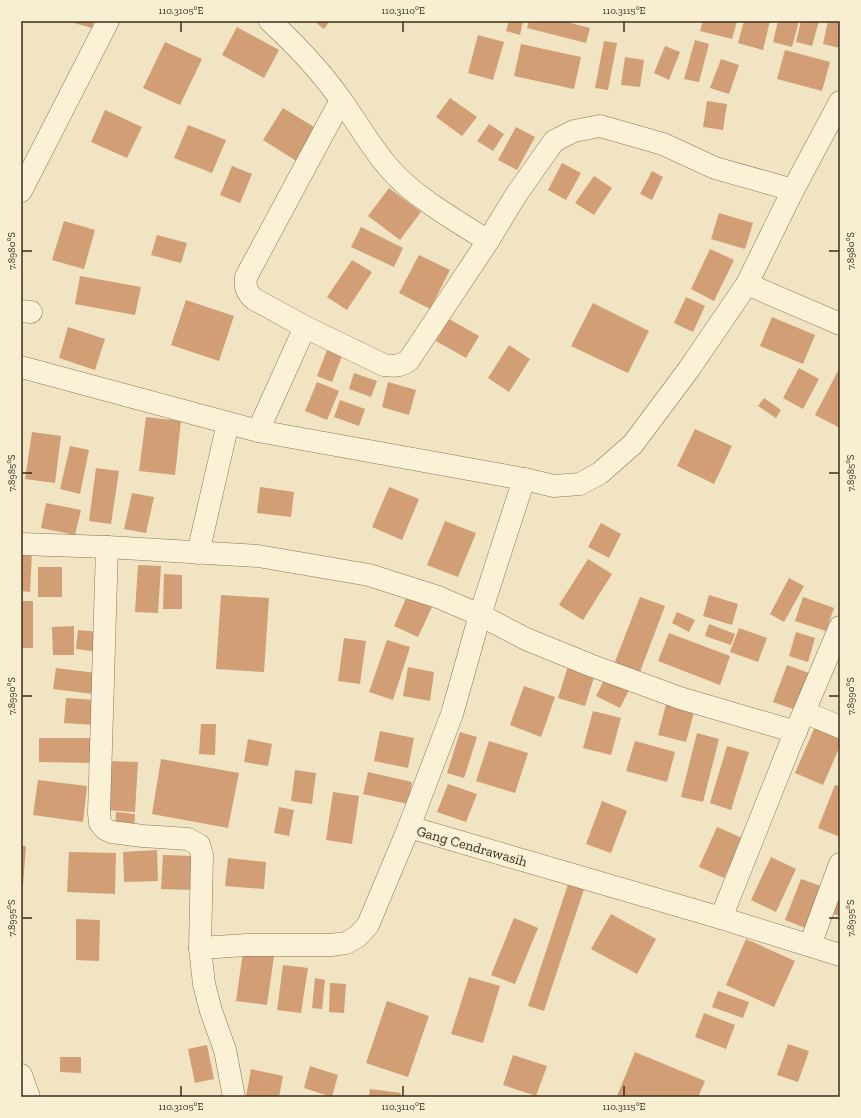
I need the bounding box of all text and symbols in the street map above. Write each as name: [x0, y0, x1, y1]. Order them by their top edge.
text: 110.3105°E: [159, 5, 204, 17]
text: 110.3110°E: [381, 5, 425, 17]
text: 110.3115°E: [603, 5, 646, 17]
text: 7.8980°S: [6, 232, 18, 270]
text: 7.8980°S: [845, 232, 857, 270]
text: 7.8985°S: [6, 455, 18, 491]
text: 7.8985°S: [845, 455, 857, 491]
text: 7.8990°S: [6, 677, 18, 715]
text: 7.8990°S: [845, 677, 857, 715]
street label: Gang Cendrawasih: [415, 823, 529, 870]
text: 7.8995°S: [6, 900, 18, 936]
text: 7.8995°S: [845, 900, 857, 936]
text: 110.3105°E: [159, 1101, 204, 1113]
text: 110.3110°E: [381, 1101, 425, 1113]
text: 110.3115°E: [603, 1101, 646, 1113]

